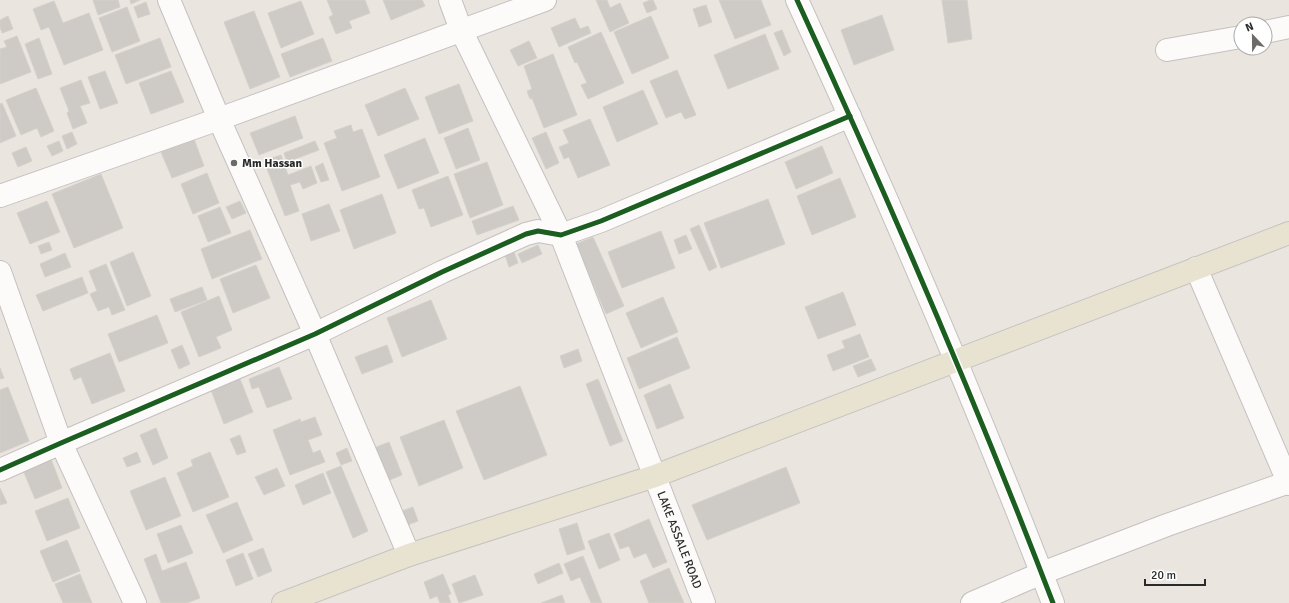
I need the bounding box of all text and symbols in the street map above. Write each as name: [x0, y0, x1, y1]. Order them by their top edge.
north arrow: [1233, 16, 1273, 56]
text: N: [1243, 20, 1255, 35]
place label: Mm Hassan: [242, 156, 303, 171]
marker: Mm Hassan: [229, 158, 239, 168]
street label: LAKE ASSALE ROAD: [653, 489, 705, 591]
scale bar: [1145, 561, 1205, 587]
text: 20 m: [1151, 568, 1176, 583]

